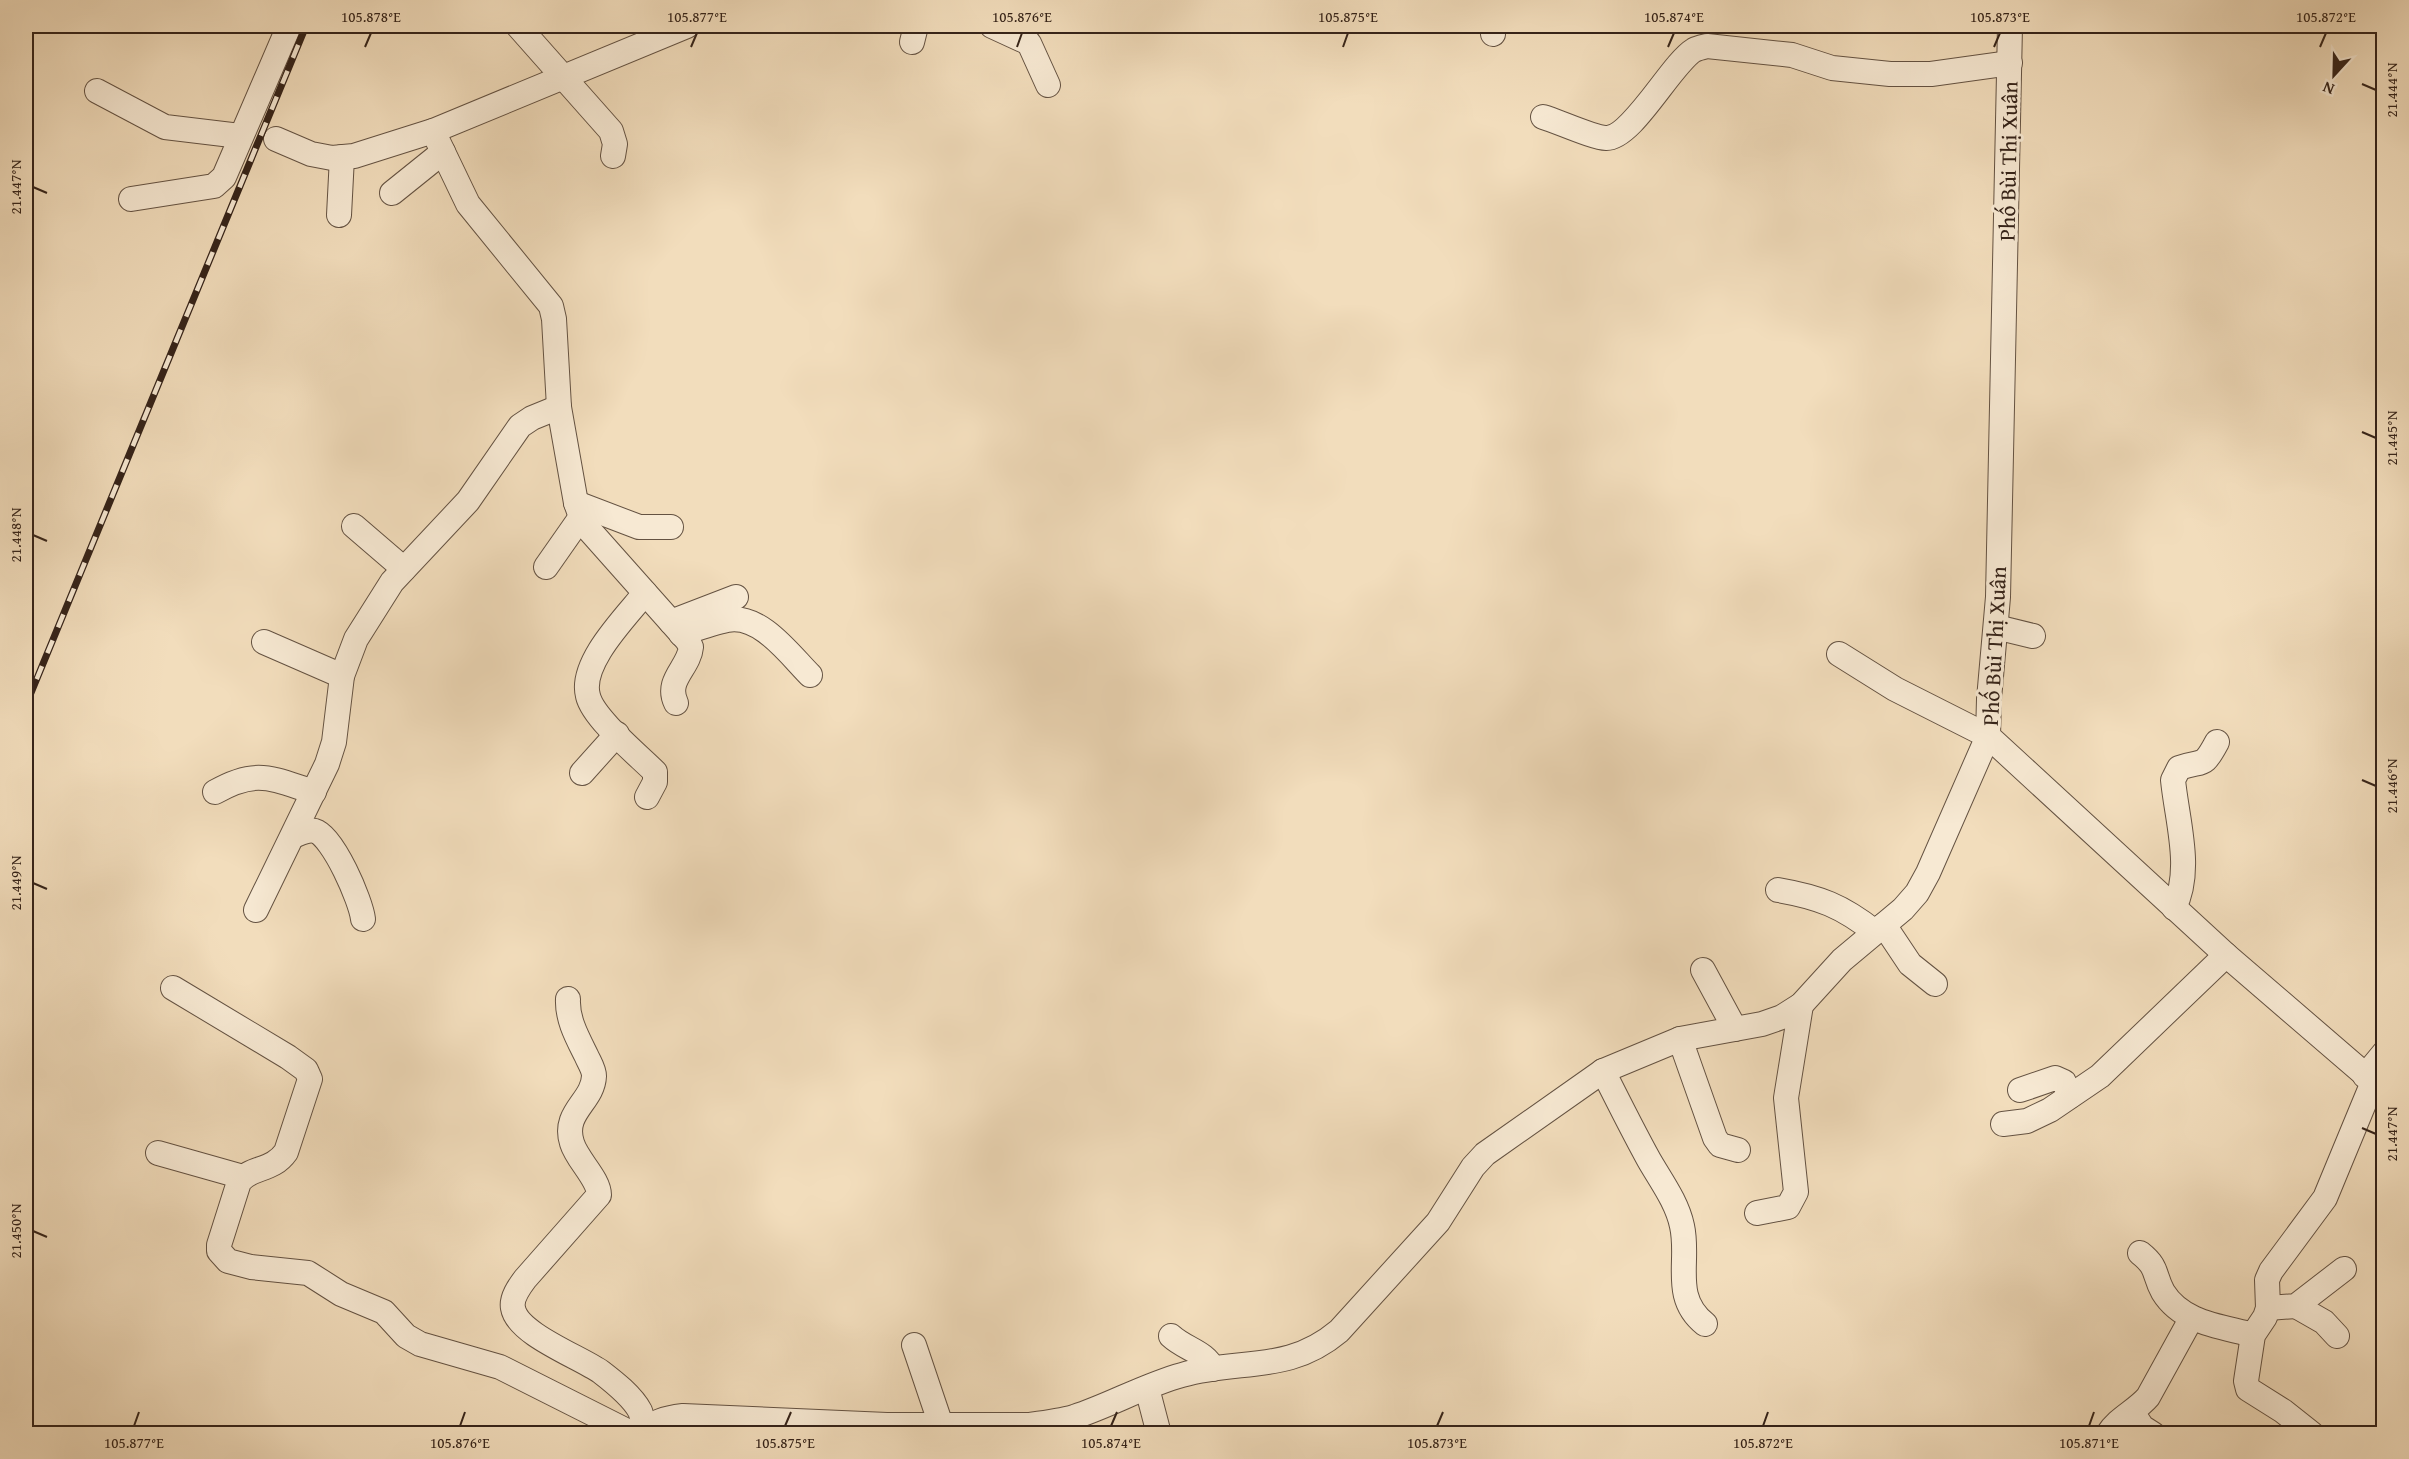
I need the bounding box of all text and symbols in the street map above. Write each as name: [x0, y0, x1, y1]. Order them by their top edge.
text: 105.878°E: [341, 6, 401, 27]
text: 105.877°E: [667, 6, 727, 27]
text: 105.876°E: [992, 6, 1052, 27]
text: 105.875°E: [1318, 6, 1378, 27]
text: 105.874°E: [1644, 6, 1704, 27]
text: 105.873°E: [1970, 6, 2030, 27]
text: 105.872°E: [2296, 6, 2356, 27]
north arrow: [2304, 45, 2364, 105]
text: 21.444°N: [2381, 62, 2402, 117]
text: N: [2319, 76, 2338, 102]
street label: Phố Bùi Thị Xuân: [1991, 80, 2025, 241]
text: 21.447°N: [5, 159, 26, 214]
text: 21.445°N: [2381, 410, 2402, 465]
text: 21.448°N: [5, 507, 26, 562]
street label: Phố Bùi Thị Xuân: [1974, 565, 2014, 727]
text: 21.446°N: [2381, 758, 2402, 813]
text: 21.449°N: [5, 855, 26, 910]
text: 21.447°N: [2381, 1106, 2402, 1161]
text: 21.450°N: [5, 1203, 26, 1258]
text: 105.877°E: [104, 1432, 164, 1453]
text: 105.876°E: [430, 1432, 490, 1453]
text: 105.875°E: [755, 1432, 815, 1453]
text: 105.874°E: [1081, 1432, 1141, 1453]
text: 105.873°E: [1407, 1432, 1467, 1453]
text: 105.872°E: [1733, 1432, 1793, 1453]
text: 105.871°E: [2059, 1432, 2119, 1453]

